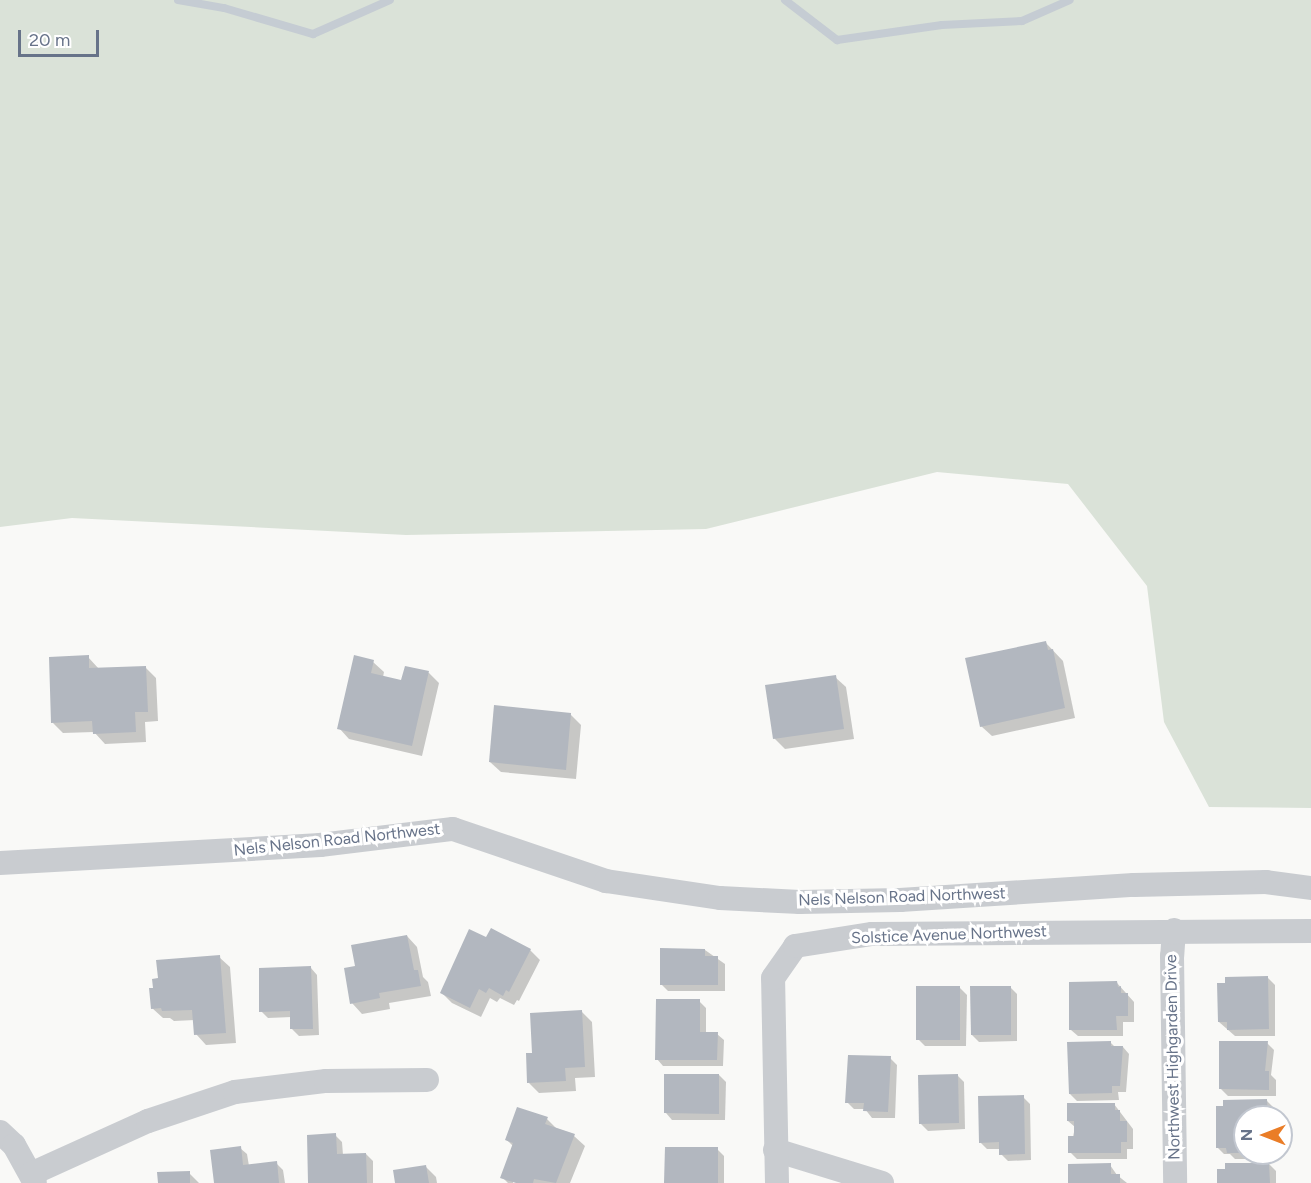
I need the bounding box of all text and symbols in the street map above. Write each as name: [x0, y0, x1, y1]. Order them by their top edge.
scale bar: [21, 18, 102, 56]
text: 20 m: [29, 29, 70, 51]
street label: Nels Nelson Road Northwest: [233, 820, 441, 860]
street label: Nels Nelson Road Northwest: [798, 884, 1006, 910]
street label: Solstice Avenue Northwest: [851, 922, 1047, 948]
street label: Northwest Highgarden Drive: [1162, 954, 1184, 1160]
north arrow: [1233, 1105, 1293, 1165]
text: N: [1237, 1129, 1256, 1141]

